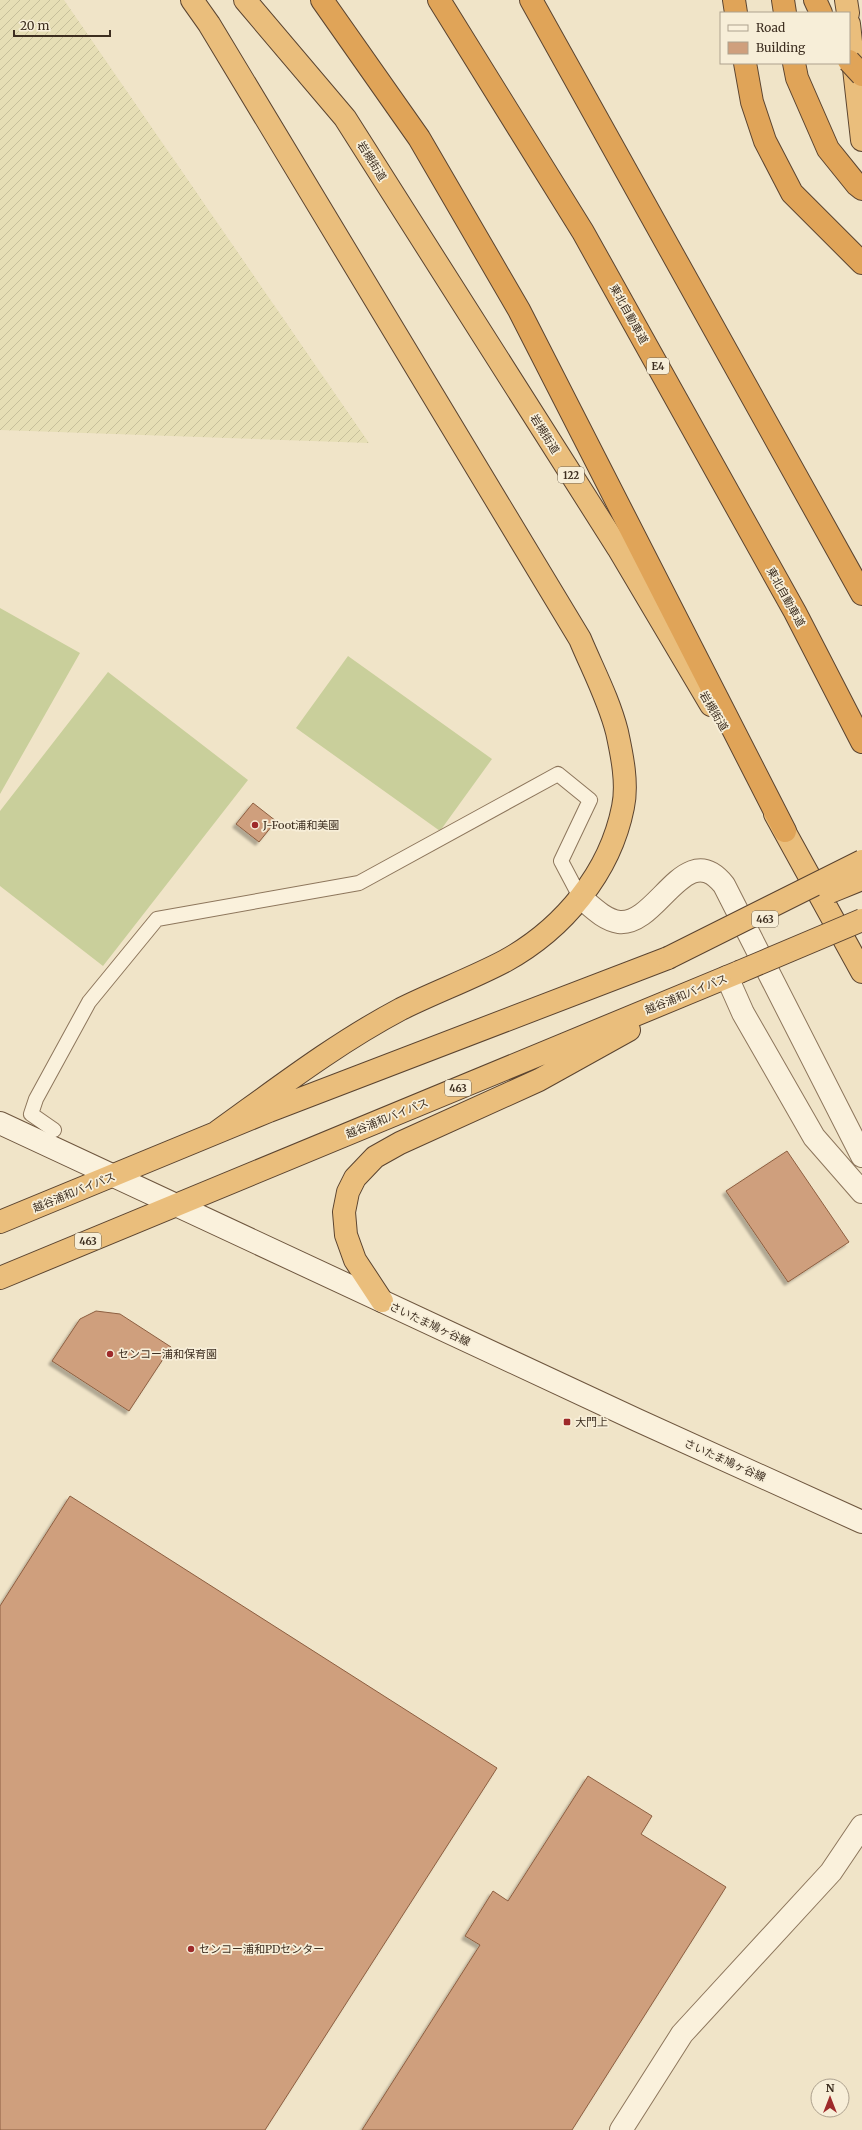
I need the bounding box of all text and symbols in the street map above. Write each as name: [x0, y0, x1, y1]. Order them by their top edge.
scale bar: [14, 12, 110, 38]
legend: [720, 12, 850, 64]
text: 20 m: [20, 18, 49, 33]
text: Road: [756, 20, 785, 35]
text: Building: [756, 40, 806, 55]
street label: 岩槻街道: [354, 139, 390, 183]
street label: 東北自動車道: [607, 282, 651, 346]
road number: E4: [647, 358, 669, 374]
street label: 岩槻街道: [527, 412, 563, 456]
road number: 122: [558, 467, 584, 483]
street label: 東北自動車道: [764, 565, 808, 629]
street label: 岩槻街道: [697, 689, 731, 733]
place label: J-Foot浦和美園: [262, 818, 339, 832]
marker: J-Foot浦和美園: [250, 820, 260, 830]
road number: 463: [752, 911, 778, 927]
street label: 越谷浦和バイパス: [643, 971, 729, 1017]
road number: 463: [445, 1080, 471, 1096]
street label: 越谷浦和バイパス: [344, 1095, 430, 1141]
street label: 越谷浦和バイパス: [31, 1169, 117, 1215]
road number: 463: [75, 1233, 101, 1249]
street label: さいたま鳩ヶ谷線: [387, 1299, 473, 1349]
place label: センコー浦和保育園: [118, 1347, 217, 1361]
marker: センコー浦和保育園: [105, 1349, 115, 1359]
place label: 大門上: [575, 1415, 608, 1429]
marker: 大門上: [562, 1417, 572, 1427]
street label: さいたま鳩ヶ谷線: [682, 1436, 768, 1484]
place label: センコー浦和PDセンター: [199, 1942, 324, 1956]
marker: センコー浦和PDセンター: [186, 1944, 196, 1954]
north arrow: [810, 2078, 850, 2118]
text: N: [826, 2081, 835, 2095]

